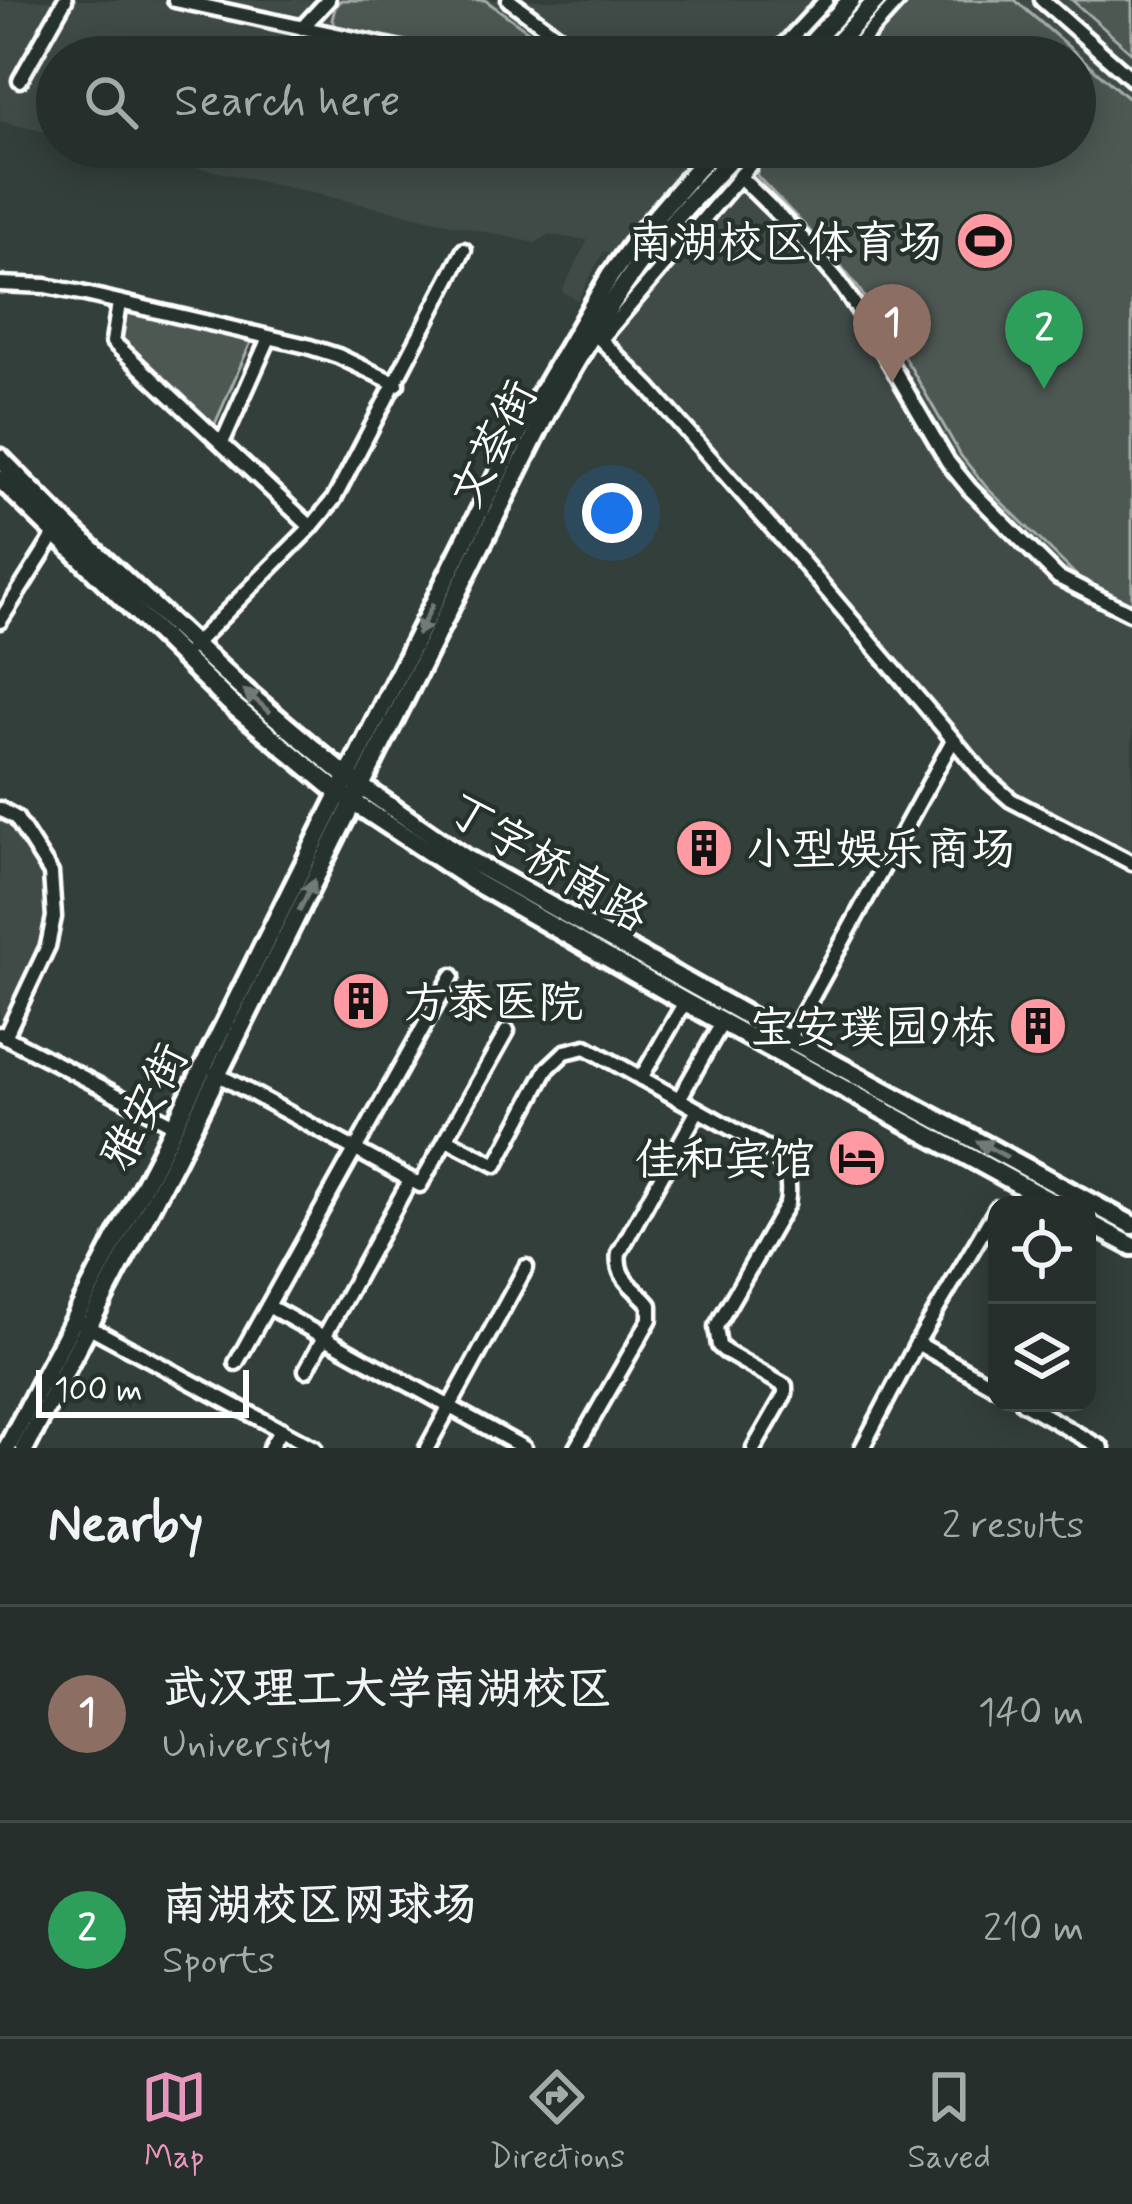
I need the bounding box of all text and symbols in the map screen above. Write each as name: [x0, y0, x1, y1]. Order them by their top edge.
search box: [36, 36, 1096, 168]
icon: search: [78, 69, 144, 135]
text: Search here: [174, 73, 401, 132]
sports icon: 南湖校区体育场: [954, 210, 1016, 272]
place label: 南湖校区体育场: [628, 215, 943, 274]
pin: 1: [853, 284, 931, 383]
pin: 2: [1005, 290, 1083, 389]
street label: 文荟街: [438, 371, 552, 518]
your location: [582, 483, 642, 543]
one-way arrow: [415, 603, 435, 637]
one-way arrow: [242, 689, 272, 715]
street label: 丁字桥南路: [436, 781, 659, 947]
building icon: 小型娱乐商场: [673, 817, 735, 879]
place label: 小型娱乐商场: [746, 822, 1016, 881]
one-way arrow: [296, 878, 317, 912]
building icon: 方泰医院: [330, 970, 392, 1032]
place label: 方泰医院: [403, 975, 583, 1034]
building icon: 宝安璞园9栋: [1007, 995, 1069, 1057]
place label: 宝安璞园9栋: [749, 1000, 996, 1059]
street label: 雅安街: [89, 1034, 203, 1181]
hotel icon: 佳和宾馆: [826, 1127, 888, 1189]
place label: 佳和宾馆: [635, 1132, 815, 1191]
one-way arrow: [975, 1139, 1010, 1160]
map controls: [988, 1196, 1096, 1412]
button: locate: [988, 1196, 1096, 1304]
button: layers: [988, 1304, 1096, 1412]
scale bar: [36, 1364, 249, 1417]
text: 100 m: [54, 1369, 143, 1413]
text: Nearby: [48, 1493, 203, 1559]
text: 2 results: [942, 1501, 1084, 1552]
text: 武汉理工大学南湖校区: [162, 1661, 612, 1720]
text: 1: [78, 1688, 96, 1739]
text: 140 m: [978, 1688, 1084, 1739]
text: University: [162, 1720, 331, 1771]
text: 南湖校区网球场: [162, 1877, 477, 1936]
text: 2: [77, 1904, 97, 1955]
text: 210 m: [983, 1904, 1084, 1955]
text: Sports: [162, 1936, 275, 1987]
tab: Map: [141, 2064, 207, 2180]
tab: Directions: [489, 2064, 625, 2180]
tab: Saved: [907, 2064, 991, 2180]

